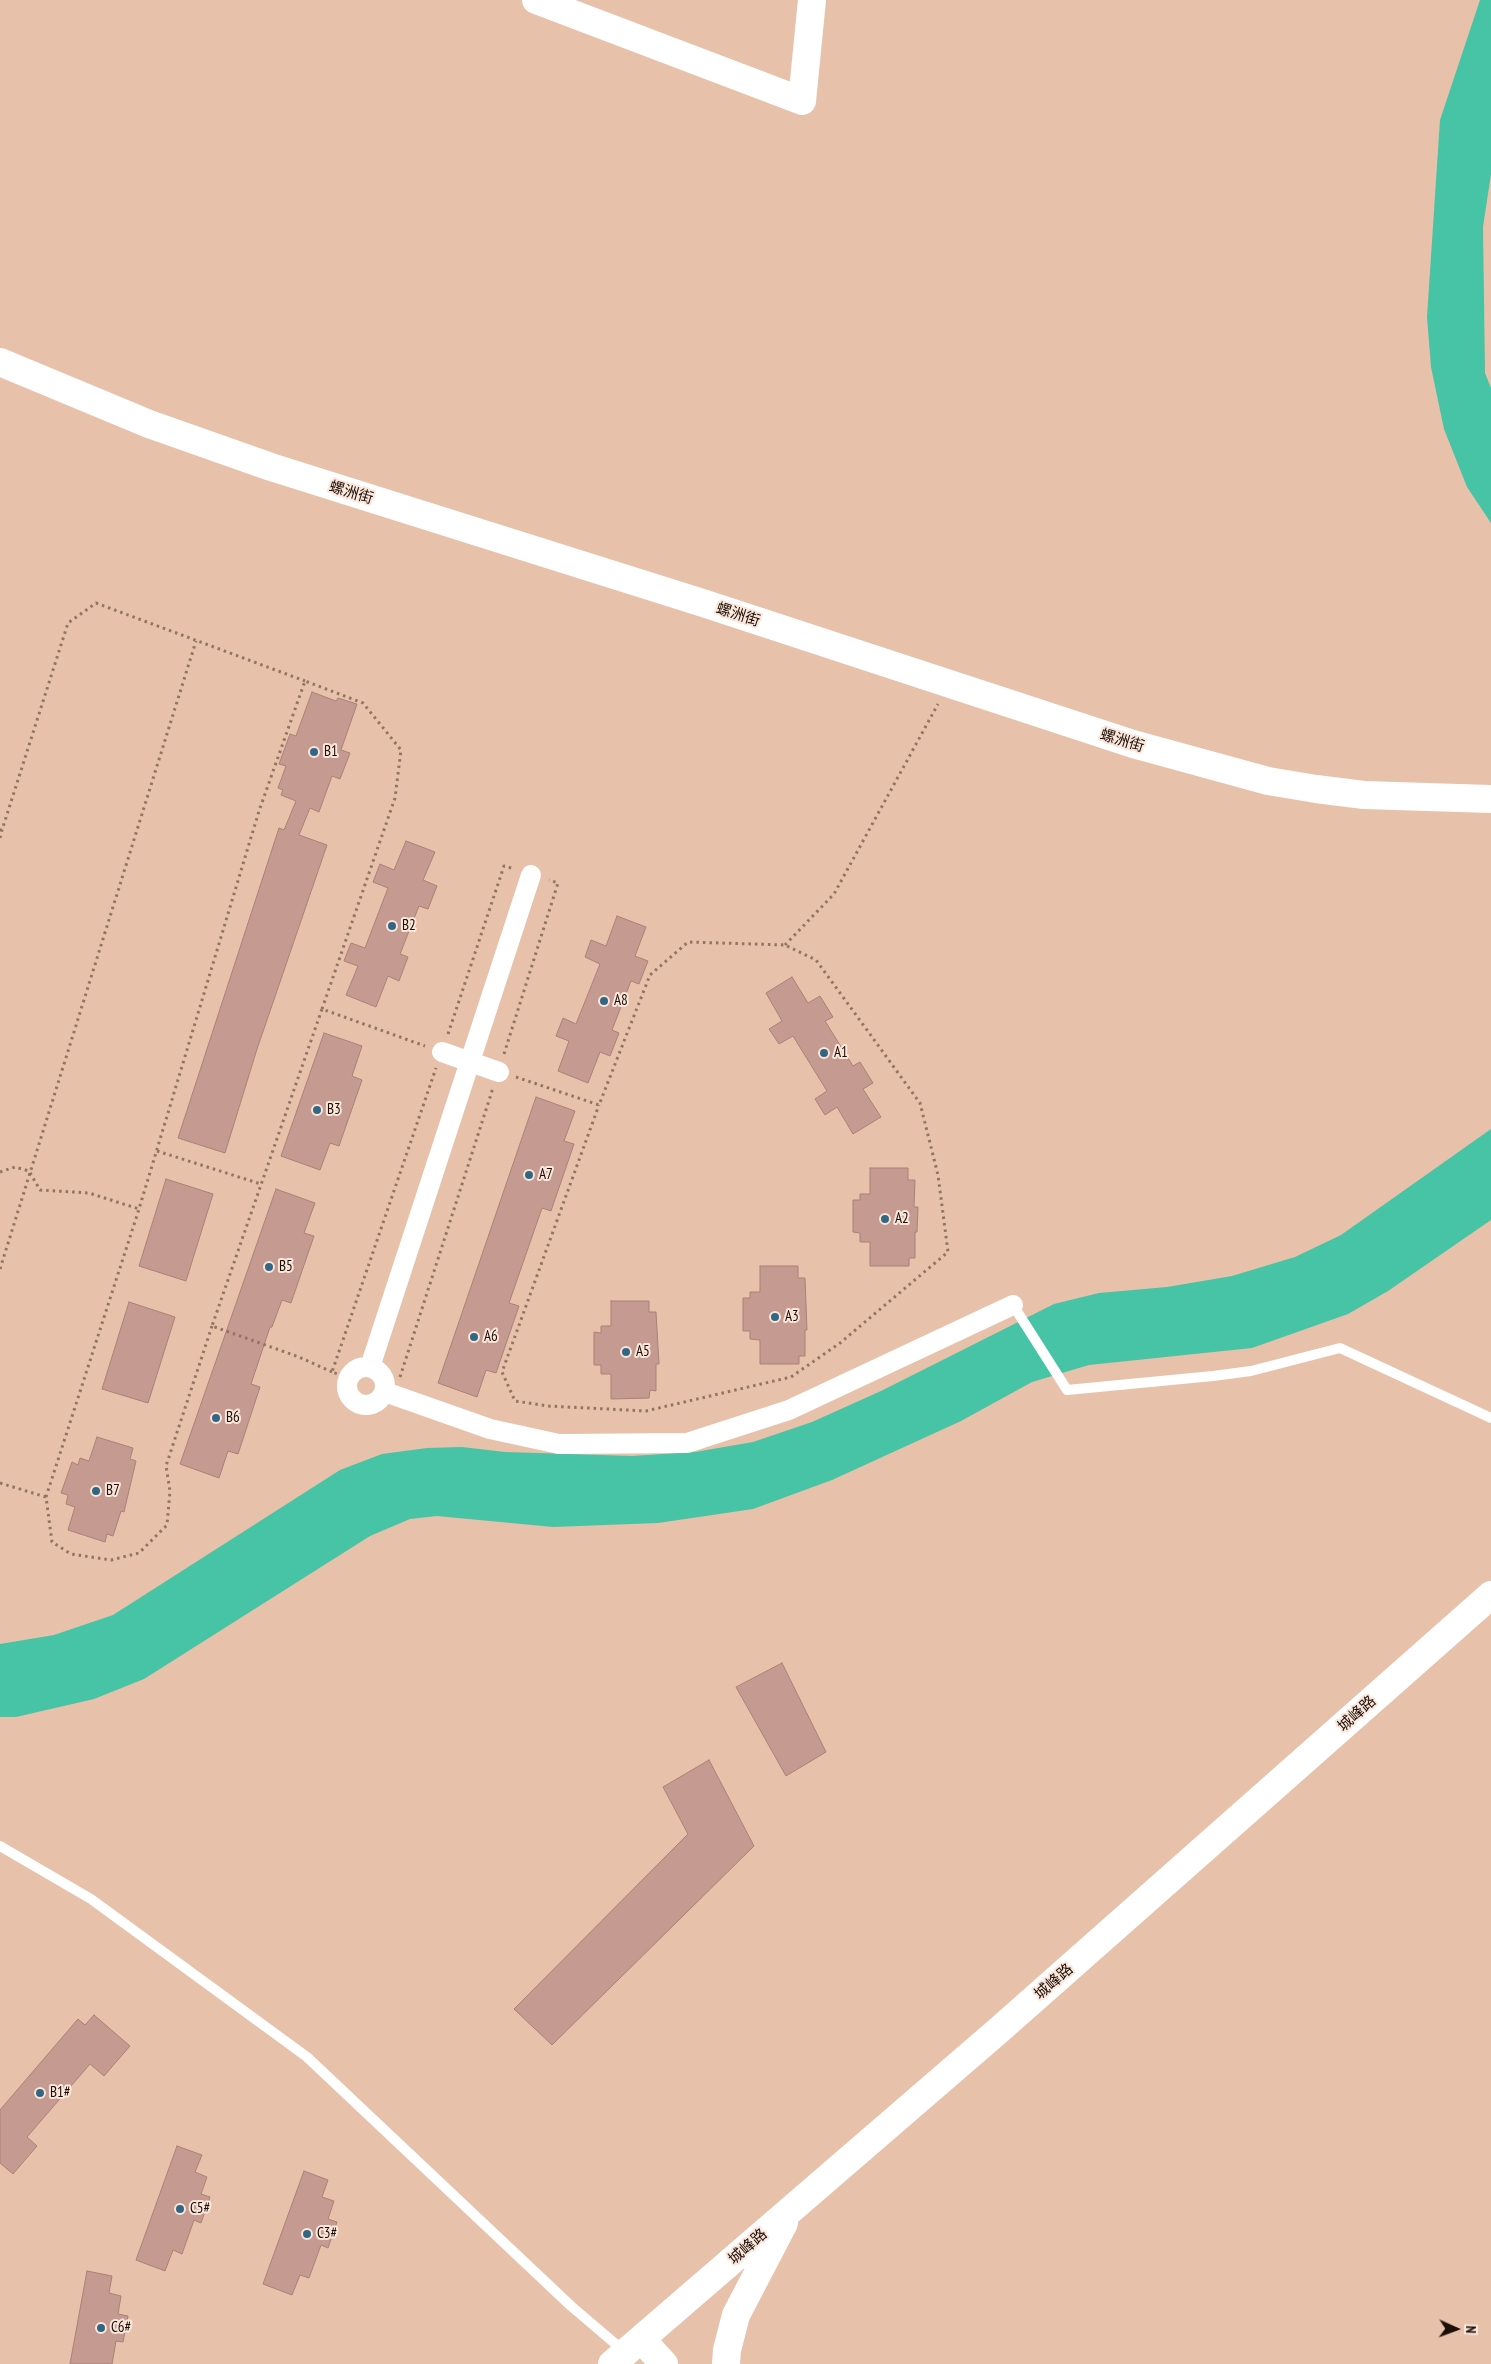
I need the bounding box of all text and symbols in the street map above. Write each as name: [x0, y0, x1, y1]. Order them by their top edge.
street label: 螺洲街: [327, 478, 375, 508]
street label: 螺洲街: [714, 599, 762, 631]
street label: 螺洲街: [1098, 726, 1146, 756]
place label: B1: [324, 743, 338, 761]
marker: B1: [308, 746, 320, 758]
place label: B2: [402, 917, 416, 935]
marker: B2: [386, 920, 398, 932]
place label: A8: [614, 992, 628, 1010]
marker: A8: [598, 995, 610, 1007]
place label: A1: [834, 1044, 848, 1062]
marker: A1: [818, 1047, 830, 1059]
place label: B3: [327, 1101, 341, 1119]
marker: B3: [311, 1104, 323, 1116]
place label: A7: [539, 1166, 553, 1184]
marker: A7: [523, 1169, 535, 1181]
place label: A2: [895, 1210, 909, 1228]
marker: A2: [879, 1213, 891, 1225]
place label: B5: [279, 1258, 293, 1276]
marker: B5: [263, 1261, 275, 1273]
place label: A3: [785, 1308, 799, 1326]
marker: A3: [769, 1311, 781, 1323]
place label: A6: [484, 1328, 498, 1346]
marker: A6: [468, 1331, 480, 1343]
place label: A5: [636, 1343, 650, 1361]
marker: A5: [620, 1346, 632, 1358]
place label: B6: [226, 1409, 240, 1427]
marker: B6: [210, 1412, 222, 1424]
place label: B7: [106, 1482, 120, 1500]
marker: B7: [90, 1485, 102, 1497]
street label: 城峰路: [1334, 1692, 1380, 1736]
street label: 城峰路: [1031, 1960, 1077, 2004]
place label: B1#: [50, 2084, 71, 2102]
marker: B1#: [34, 2087, 46, 2099]
place label: C5#: [190, 2200, 210, 2218]
marker: C5#: [174, 2203, 186, 2215]
place label: C3#: [317, 2225, 337, 2243]
street label: 城峰路: [725, 2225, 771, 2269]
marker: C3#: [301, 2228, 313, 2240]
north arrow: [1431, 2304, 1481, 2354]
place label: C6#: [111, 2319, 131, 2337]
marker: C6#: [95, 2322, 107, 2334]
text: N: [1462, 2325, 1480, 2334]

